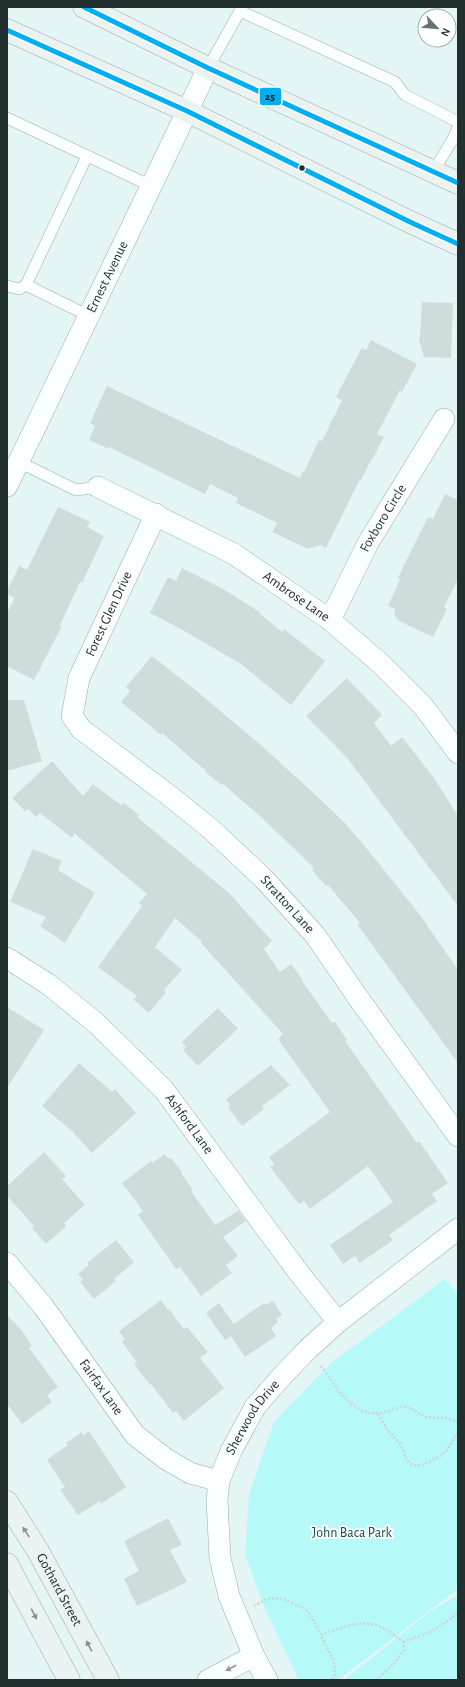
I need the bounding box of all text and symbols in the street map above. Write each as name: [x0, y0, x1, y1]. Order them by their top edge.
north arrow: [417, 8, 457, 48]
text: N: [439, 26, 452, 38]
line badge: 25: [259, 87, 282, 106]
text: 25: [265, 91, 275, 102]
unlabelled marker: [297, 163, 307, 173]
street label: Ernest Avenue: [84, 239, 131, 315]
street label: Foxboro Circle: [358, 482, 409, 554]
street label: Forest Glen Drive: [83, 569, 135, 659]
street label: Ambrose Lane: [260, 569, 332, 624]
street label: Stratton Lane: [257, 873, 317, 936]
street label: Ashford Lane: [162, 1091, 216, 1157]
street label: Fairfax Lane: [76, 1357, 126, 1418]
street label: Sherwood Drive: [223, 1377, 282, 1457]
park label: John Baca Park: [312, 1526, 392, 1540]
one-way arrow: [22, 1527, 30, 1537]
street label: Gothard Street: [34, 1551, 85, 1629]
one-way arrow: [31, 1608, 38, 1620]
one-way arrow: [86, 1640, 93, 1651]
one-way arrow: [225, 1665, 237, 1671]

